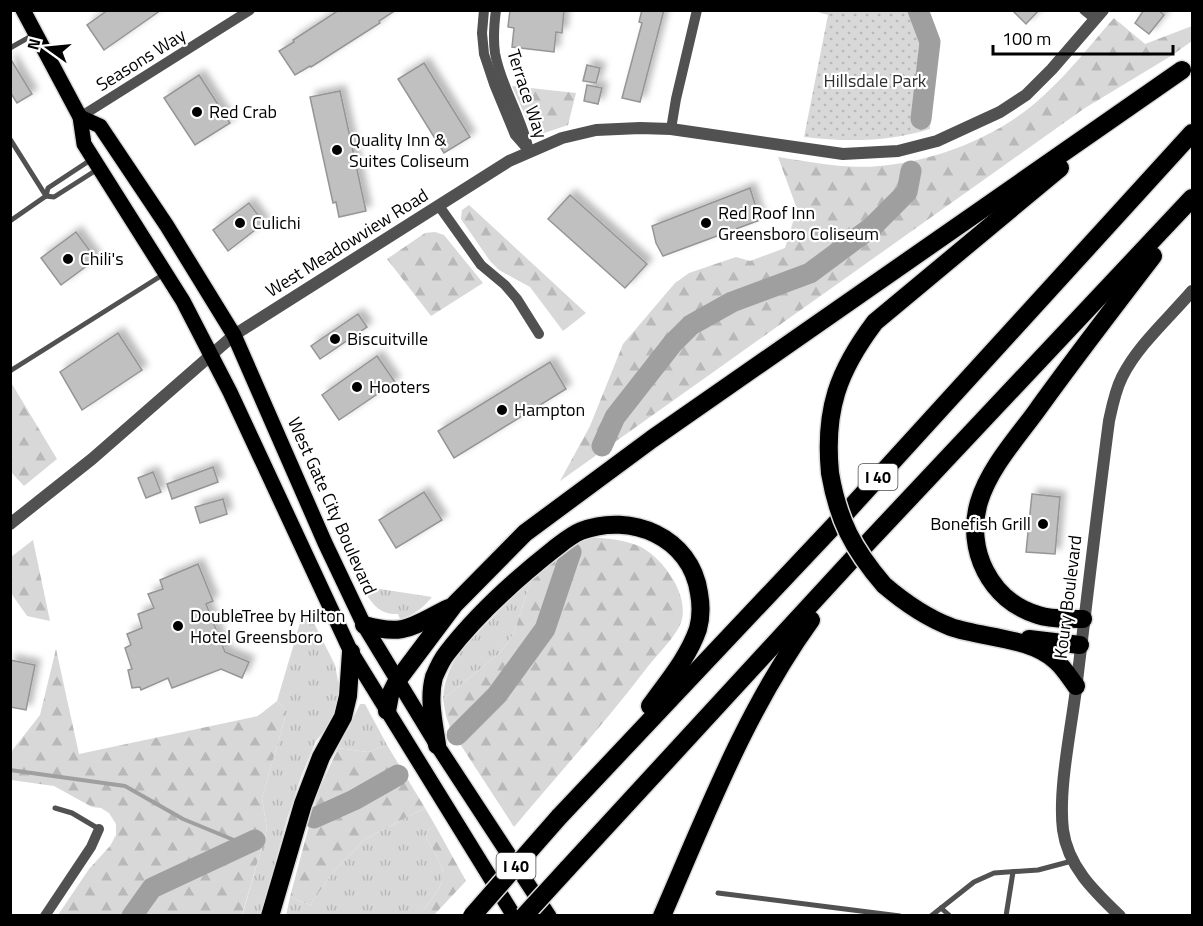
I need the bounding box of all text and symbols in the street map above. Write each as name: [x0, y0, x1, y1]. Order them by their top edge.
north arrow: [18, 18, 78, 78]
scale bar: [993, 18, 1173, 56]
street label: Seasons Way: [91, 21, 191, 98]
text: 100 m: [1002, 25, 1051, 52]
text: N: [20, 36, 47, 53]
street label: Terrace Way: [500, 46, 555, 142]
park label: Hillsdale Park: [824, 67, 927, 94]
place label: Red Crab: [209, 98, 277, 125]
marker: Red Crab: [190, 105, 204, 119]
place label: Quality Inn & Suites Coliseum: [349, 126, 469, 174]
marker: Quality Inn & Suites Coliseum: [330, 143, 344, 157]
street label: West Meadowview Road: [260, 181, 433, 304]
place label: Red Roof Inn Greensboro Coliseum: [718, 199, 879, 247]
place label: Culichi: [252, 209, 301, 236]
marker: Culichi: [233, 216, 247, 230]
marker: Red Roof Inn Greensboro Coliseum: [699, 216, 713, 230]
place label: Chili's: [80, 245, 124, 272]
marker: Chili's: [61, 252, 75, 266]
place label: Biscuitville: [347, 325, 428, 352]
marker: Biscuitville: [328, 332, 342, 346]
place label: Hooters: [369, 373, 430, 400]
marker: Hooters: [350, 380, 364, 394]
place label: Hampton: [514, 396, 585, 423]
marker: Hampton: [495, 403, 509, 417]
street label: West Gate City Boulevard: [281, 413, 384, 599]
road number: I 40: [858, 464, 898, 490]
place label: Bonefish Grill: [930, 510, 1031, 537]
marker: Bonefish Grill: [1036, 517, 1050, 531]
street label: Koury Boulevard: [1047, 534, 1088, 660]
place label: DoubleTree by Hilton Hotel Greensboro: [190, 602, 346, 650]
marker: DoubleTree by Hilton Hotel Greensboro: [171, 619, 185, 633]
road number: I 40: [496, 853, 536, 879]

